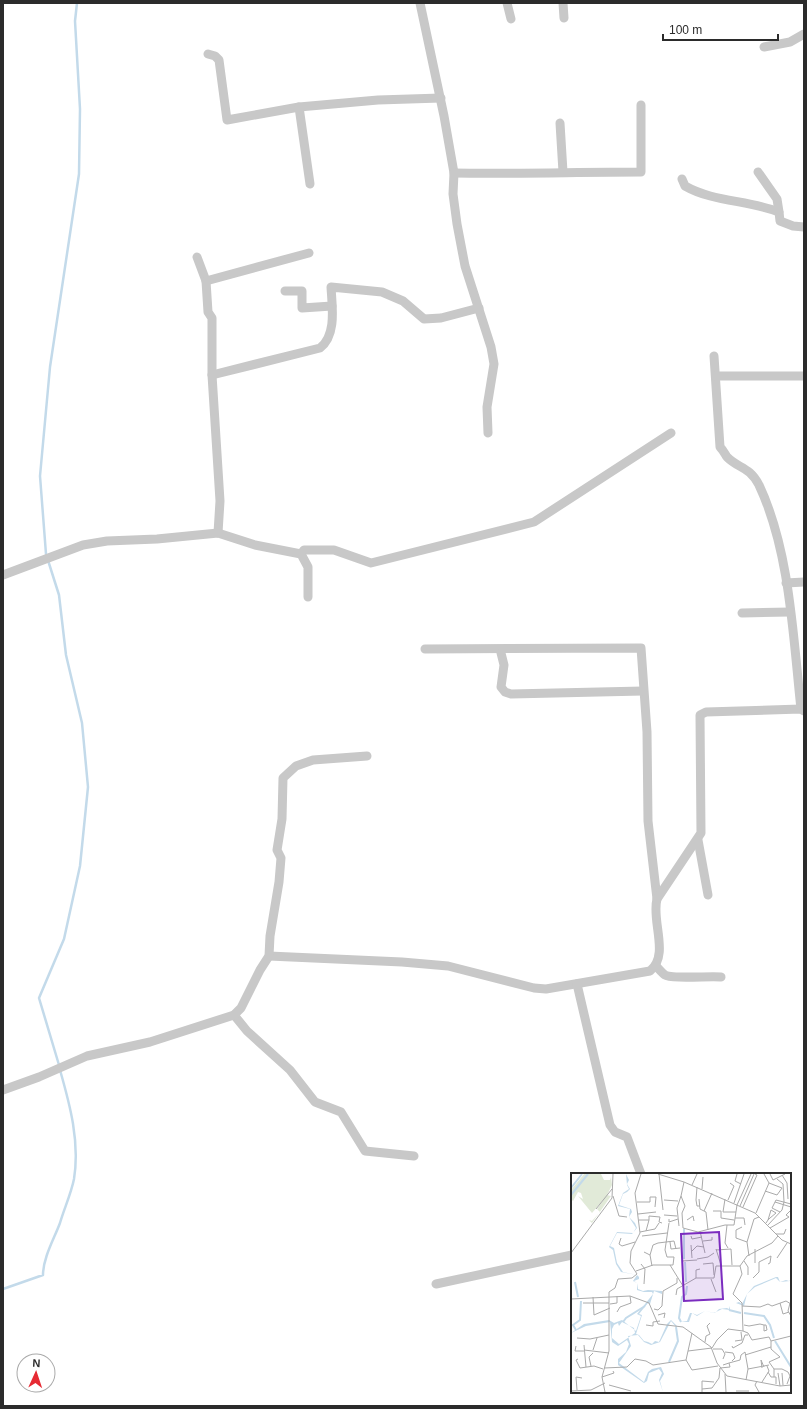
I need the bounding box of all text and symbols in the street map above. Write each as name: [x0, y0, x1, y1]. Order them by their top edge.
scale bar: [663, 16, 778, 42]
text: 100 m: [669, 23, 702, 37]
inset map: [571, 1173, 791, 1393]
north arrow: [16, 1353, 56, 1393]
text: N: [32, 1357, 41, 1369]

